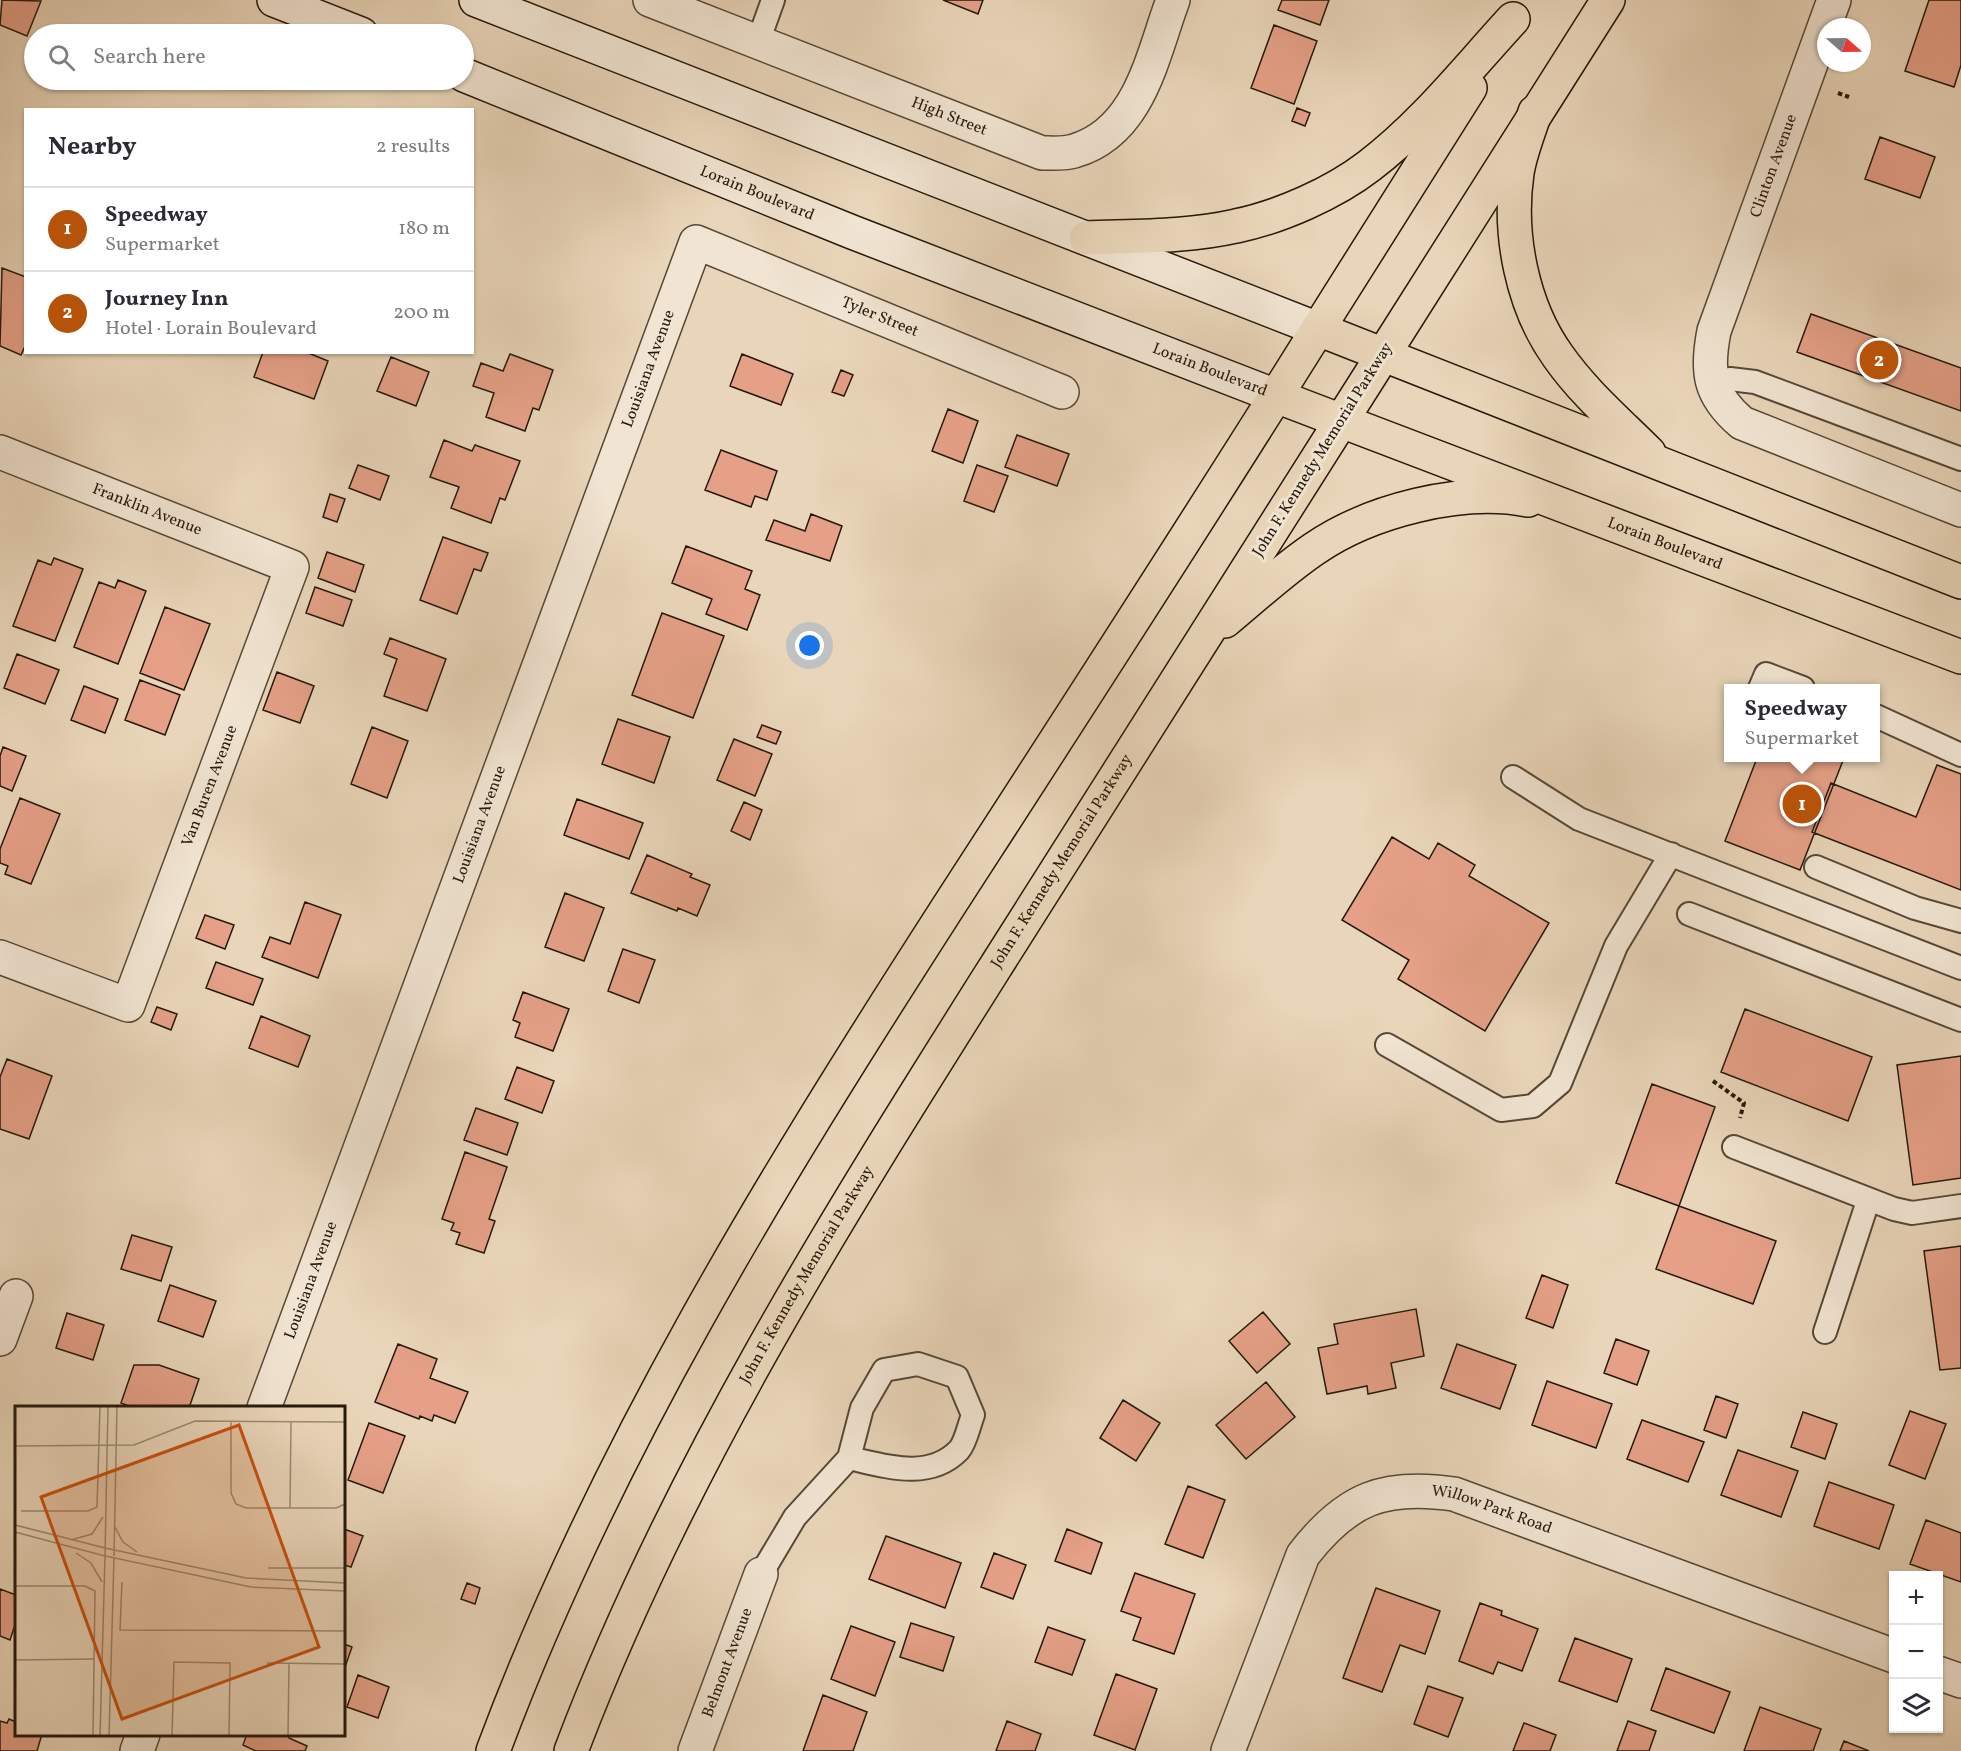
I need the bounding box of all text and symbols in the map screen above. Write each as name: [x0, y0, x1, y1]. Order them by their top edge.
north arrow: [1817, 18, 1871, 72]
search box: [24, 24, 474, 90]
icon: search: [45, 41, 78, 74]
text: Search here: [93, 42, 206, 73]
street label: High Street: [908, 92, 991, 142]
street label: Clinton Avenue: [1745, 111, 1803, 221]
text: Nearby: [48, 129, 137, 165]
text: 2 results: [376, 133, 450, 161]
street label: Lorain Boulevard: [696, 161, 817, 227]
text: Speedway: [105, 200, 208, 231]
text: 1: [63, 215, 72, 243]
text: 180 m: [398, 215, 450, 243]
text: Supermarket: [105, 231, 220, 259]
text: Journey Inn: [105, 284, 228, 315]
street label: Tyler Street: [838, 292, 922, 343]
text: 2: [62, 299, 73, 327]
text: 200 m: [393, 299, 450, 327]
street label: Louisiana Avenue: [617, 307, 681, 431]
text: Hotel · Lorain Boulevard: [105, 315, 317, 343]
street label: Lorain Boulevard: [1149, 338, 1270, 403]
street label: John F. Kennedy Memorial Parkway: [1248, 338, 1399, 562]
pin: 2: [1860, 338, 1898, 382]
street label: Franklin Avenue: [89, 478, 205, 541]
street label: Lorain Boulevard: [1604, 512, 1726, 576]
your location: [795, 631, 824, 660]
popup: [1724, 684, 1880, 762]
text: Speedway: [1745, 694, 1847, 725]
street label: Van Buren Avenue: [177, 722, 243, 850]
text: Supermarket: [1745, 725, 1859, 753]
street label: John F. Kennedy Memorial Parkway: [986, 750, 1138, 973]
street label: Louisiana Avenue: [448, 763, 512, 887]
pin: 1: [1782, 782, 1822, 826]
street label: John F. Kennedy Memorial Parkway: [735, 1161, 880, 1388]
street label: Louisiana Avenue: [279, 1218, 343, 1342]
inset map: [15, 1406, 345, 1736]
street label: Willow Park Road: [1431, 1481, 1555, 1540]
map controls: [1889, 1571, 1943, 1733]
button: +: [1889, 1571, 1943, 1625]
street label: Belmont Avenue: [697, 1605, 758, 1721]
button: −: [1889, 1625, 1943, 1679]
button: layers: [1889, 1679, 1943, 1733]

